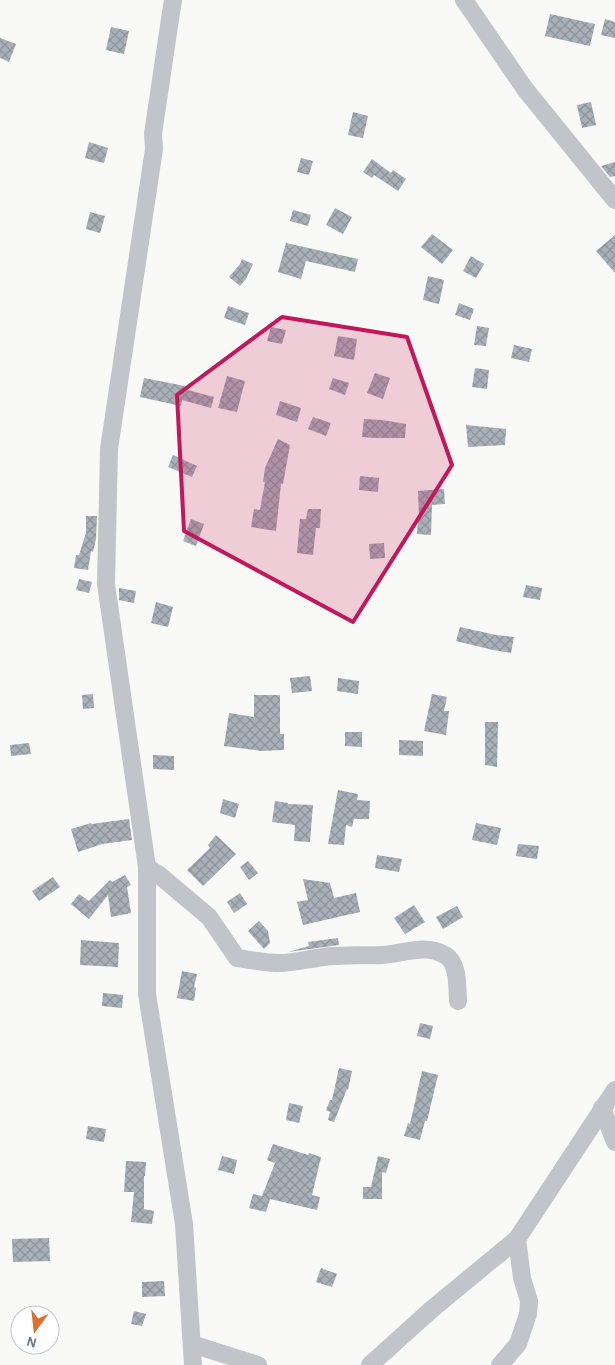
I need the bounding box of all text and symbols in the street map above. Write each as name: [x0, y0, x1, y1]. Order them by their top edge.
north arrow: [10, 1305, 60, 1355]
text: N: [25, 1334, 38, 1350]

